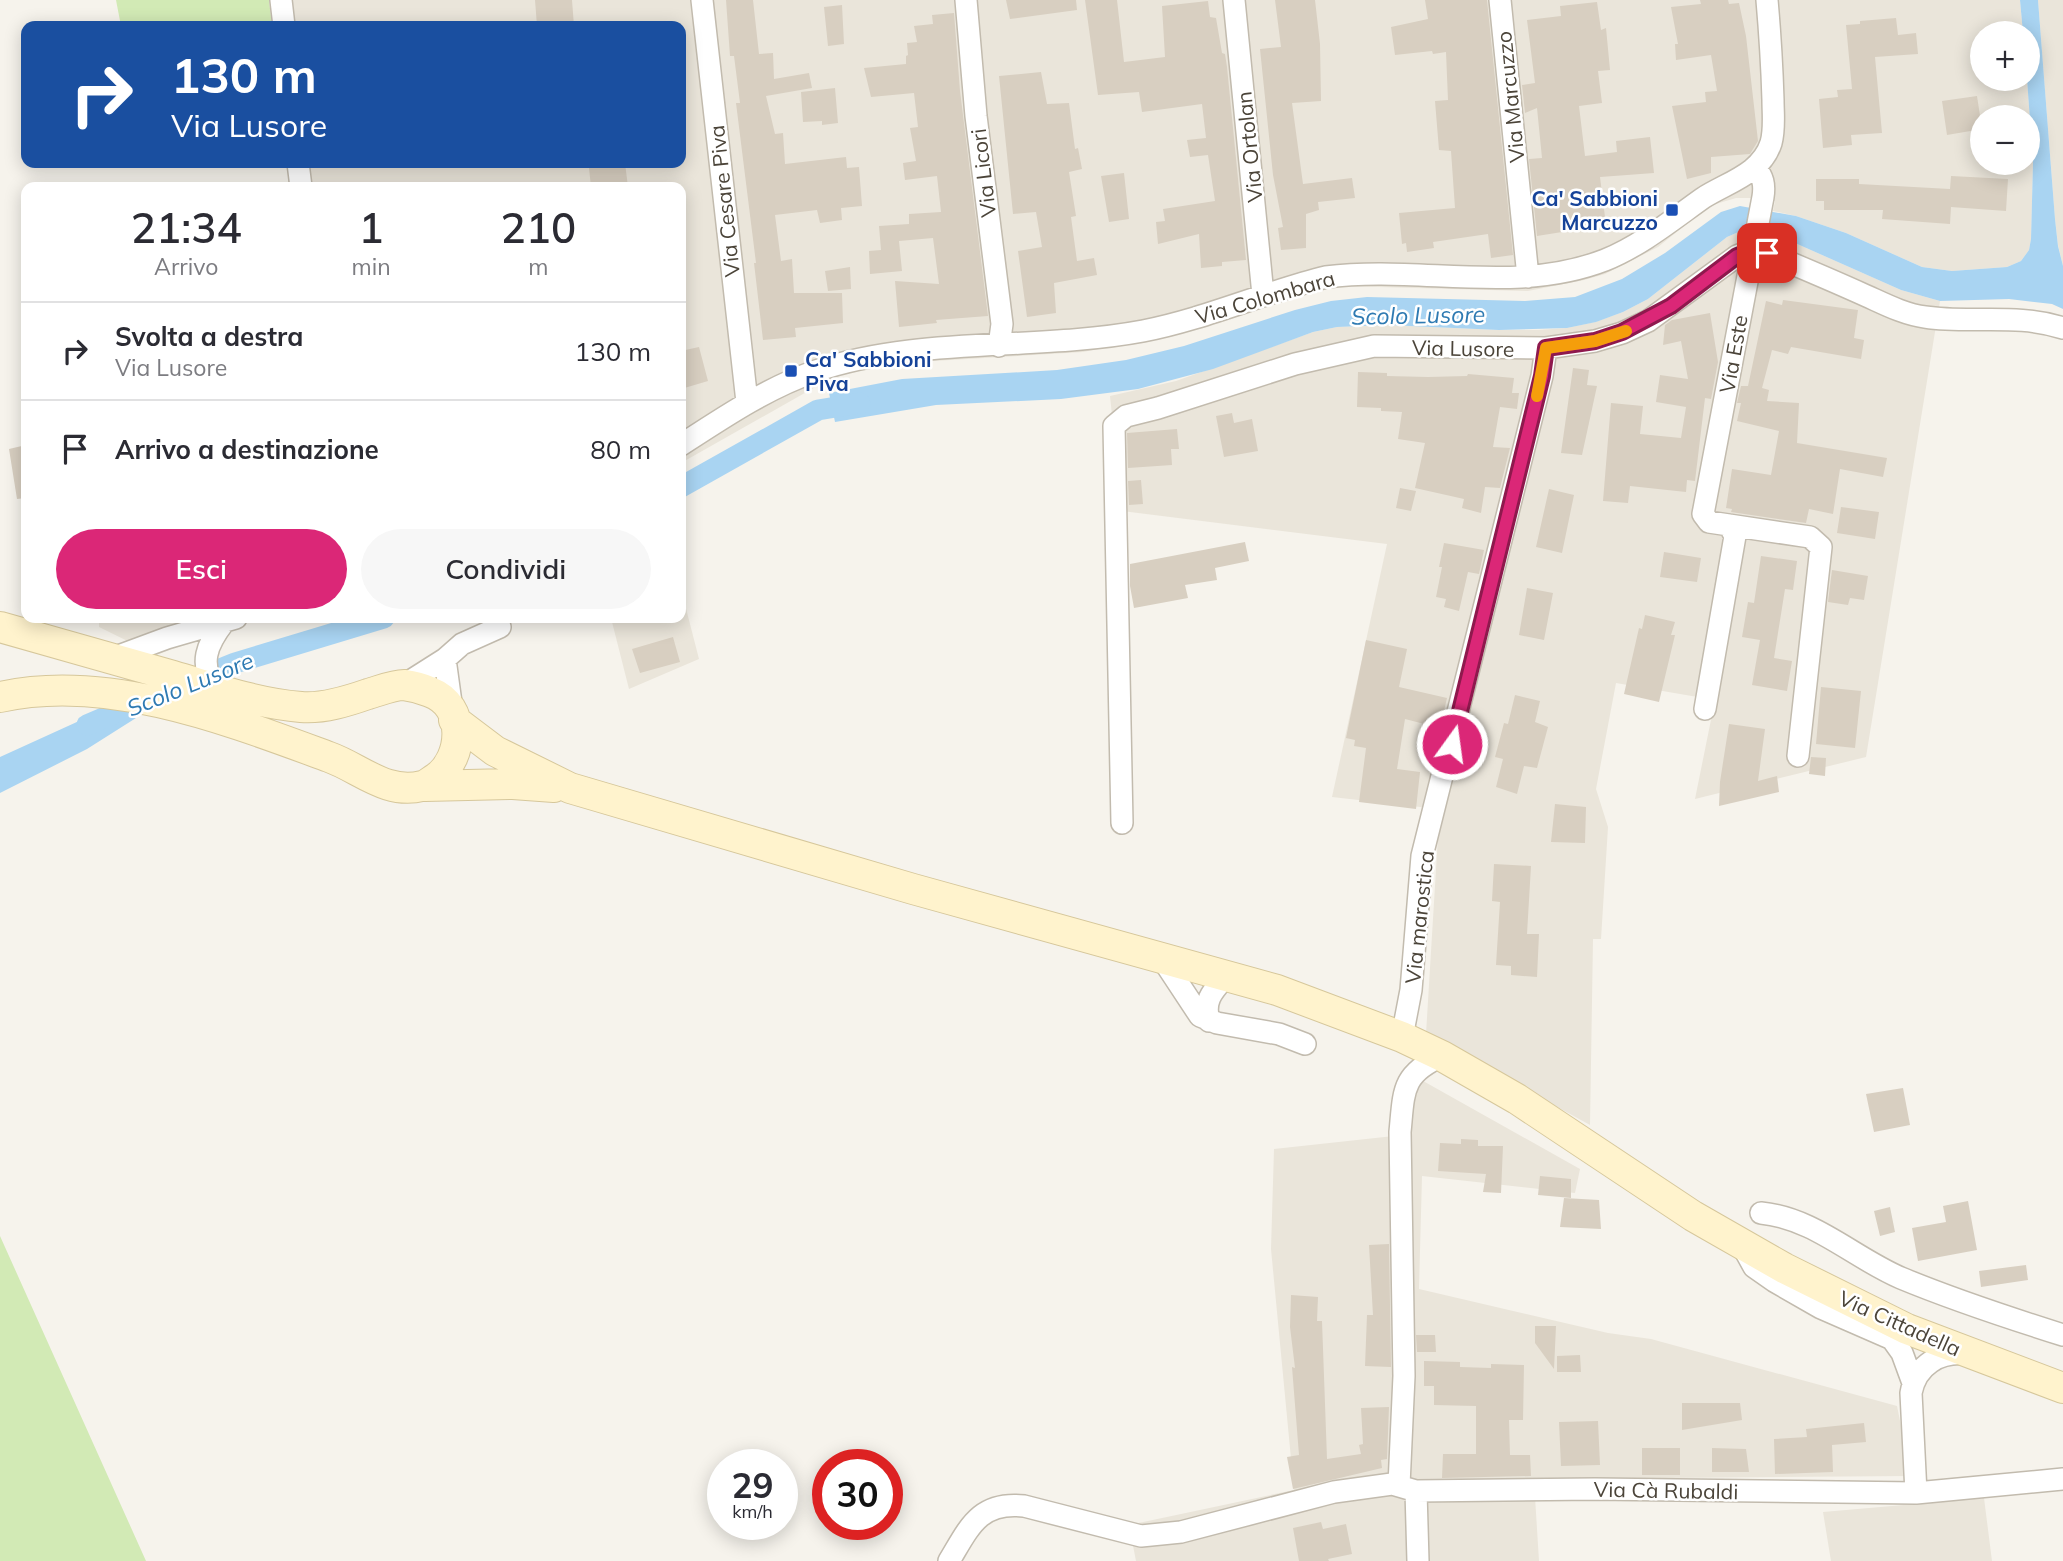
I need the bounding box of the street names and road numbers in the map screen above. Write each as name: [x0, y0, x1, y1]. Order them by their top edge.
street label: Via Marcuzzo: [1490, 30, 1530, 164]
street label: Via Ortolan: [1230, 90, 1268, 204]
street label: Via Cesare Piva: [703, 124, 745, 278]
street label: Via Licori: [965, 127, 1001, 219]
street label: Via Colombara: [1192, 265, 1338, 329]
street label: Via Este: [1713, 313, 1753, 395]
street label: Via Lusore: [1412, 334, 1514, 362]
street label: Via marostica: [1399, 849, 1439, 985]
street label: Via Cittadella: [1835, 1285, 1965, 1361]
street label: Via Cà Rubaldi: [1593, 1476, 1739, 1504]

